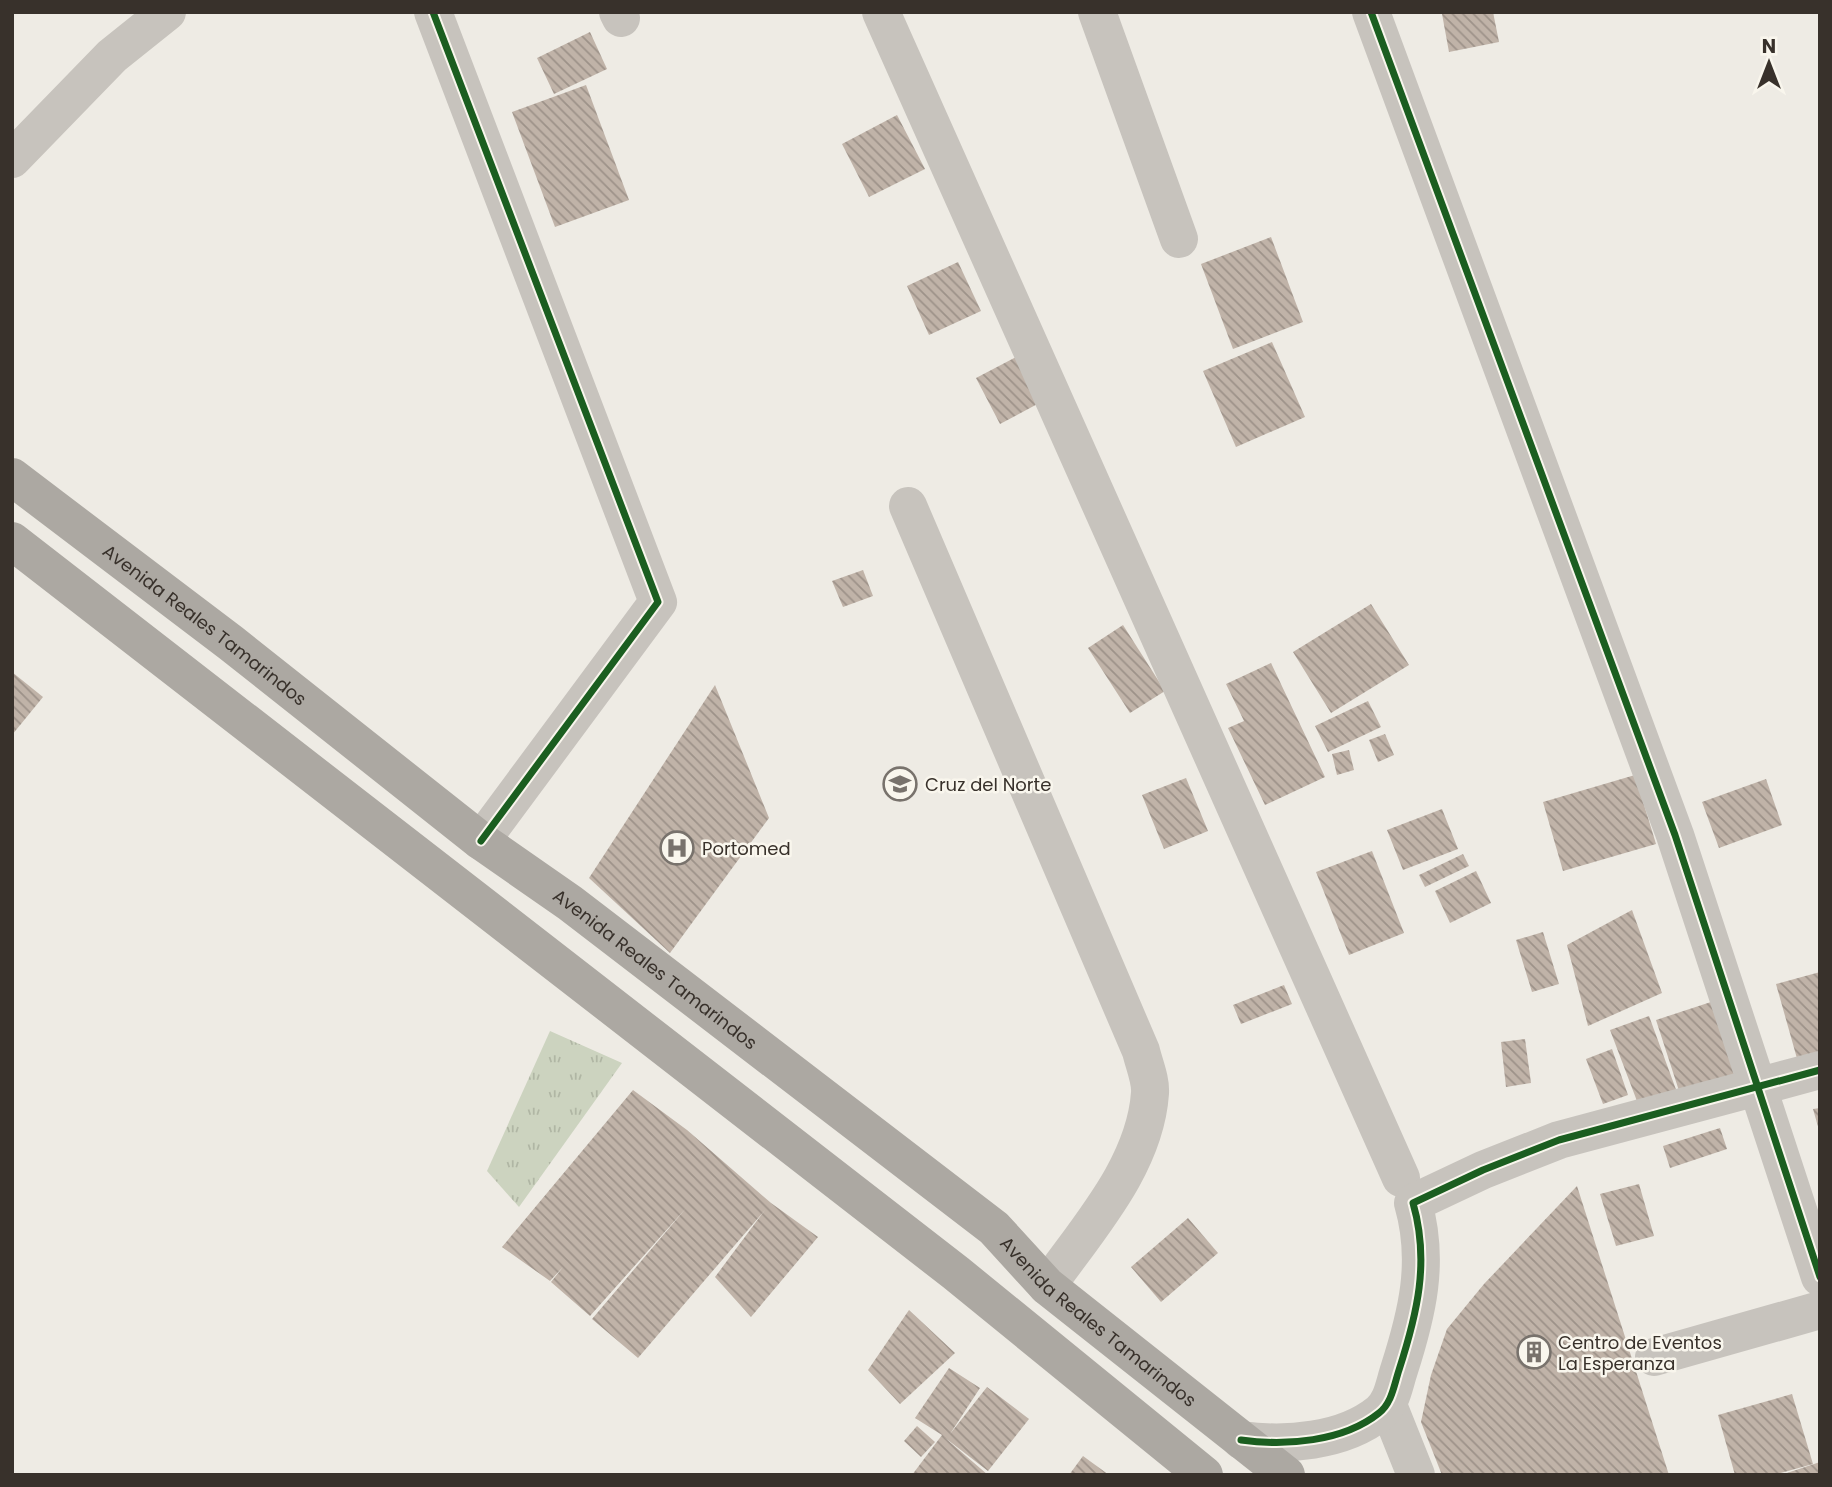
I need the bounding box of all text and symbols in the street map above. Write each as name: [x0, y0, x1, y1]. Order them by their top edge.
north arrow: [1734, 28, 1804, 98]
text: N: [1762, 33, 1776, 60]
street label: Avenida Reales Tamarindos: [98, 538, 312, 711]
school or university icon: Cruz del Norte: [881, 765, 919, 803]
place label: Cruz del Norte: [925, 772, 1051, 797]
hospital icon: Portomed: [658, 829, 696, 867]
place label: Portomed: [702, 836, 791, 861]
street label: Avenida Reales Tamarindos: [548, 883, 763, 1055]
street label: Avenida Reales Tamarindos: [995, 1231, 1202, 1412]
place label: Centro de Eventos La Esperanza: [1558, 1330, 1722, 1376]
building icon: Centro de Eventos La Esperanza: [1515, 1333, 1553, 1371]

